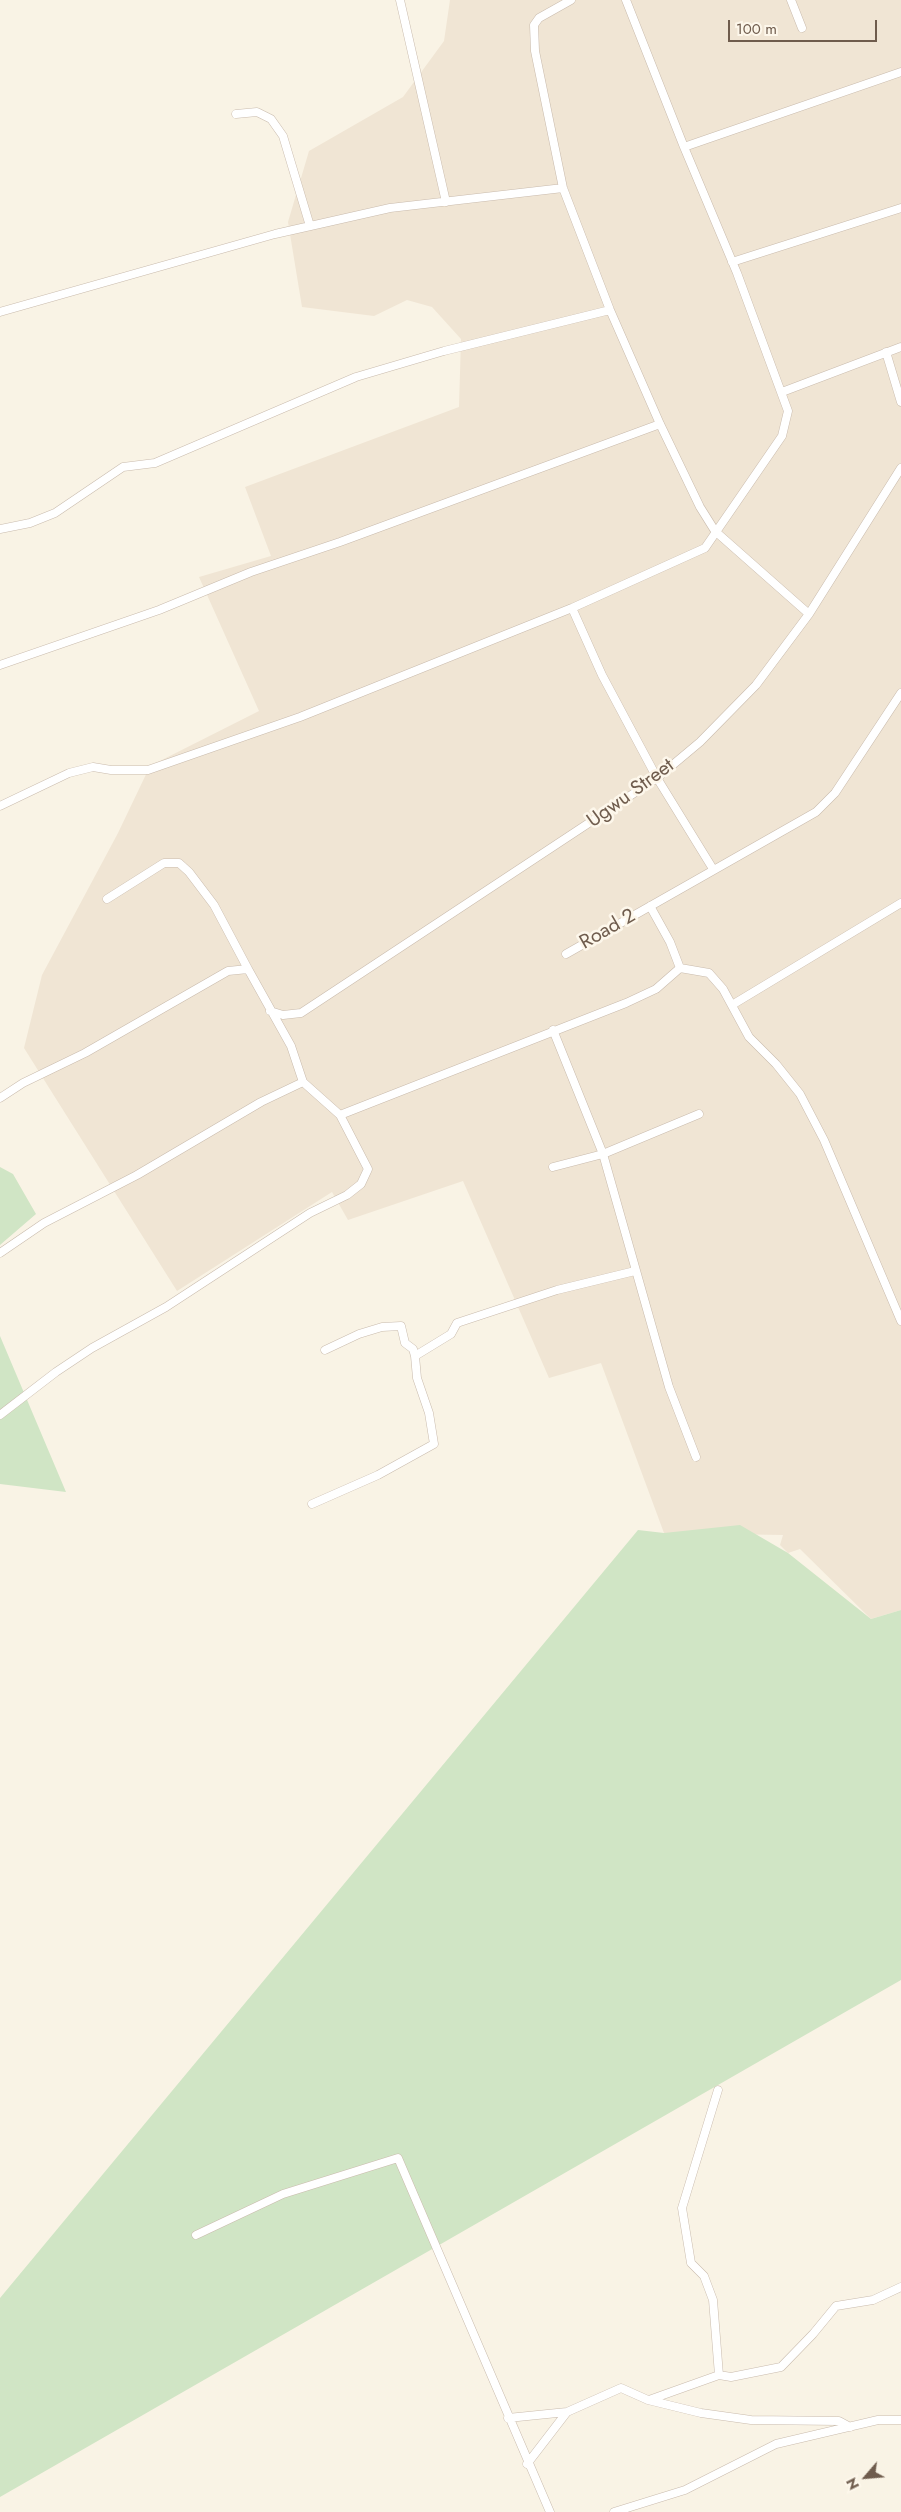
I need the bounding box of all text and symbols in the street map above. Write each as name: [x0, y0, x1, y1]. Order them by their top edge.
scale bar: [731, 10, 880, 42]
text: 100 m: [736, 18, 777, 40]
street label: Ugwu Street: [583, 754, 679, 834]
street label: Road 2: [576, 904, 640, 956]
north arrow: [841, 2452, 891, 2502]
text: N: [841, 2474, 864, 2493]

